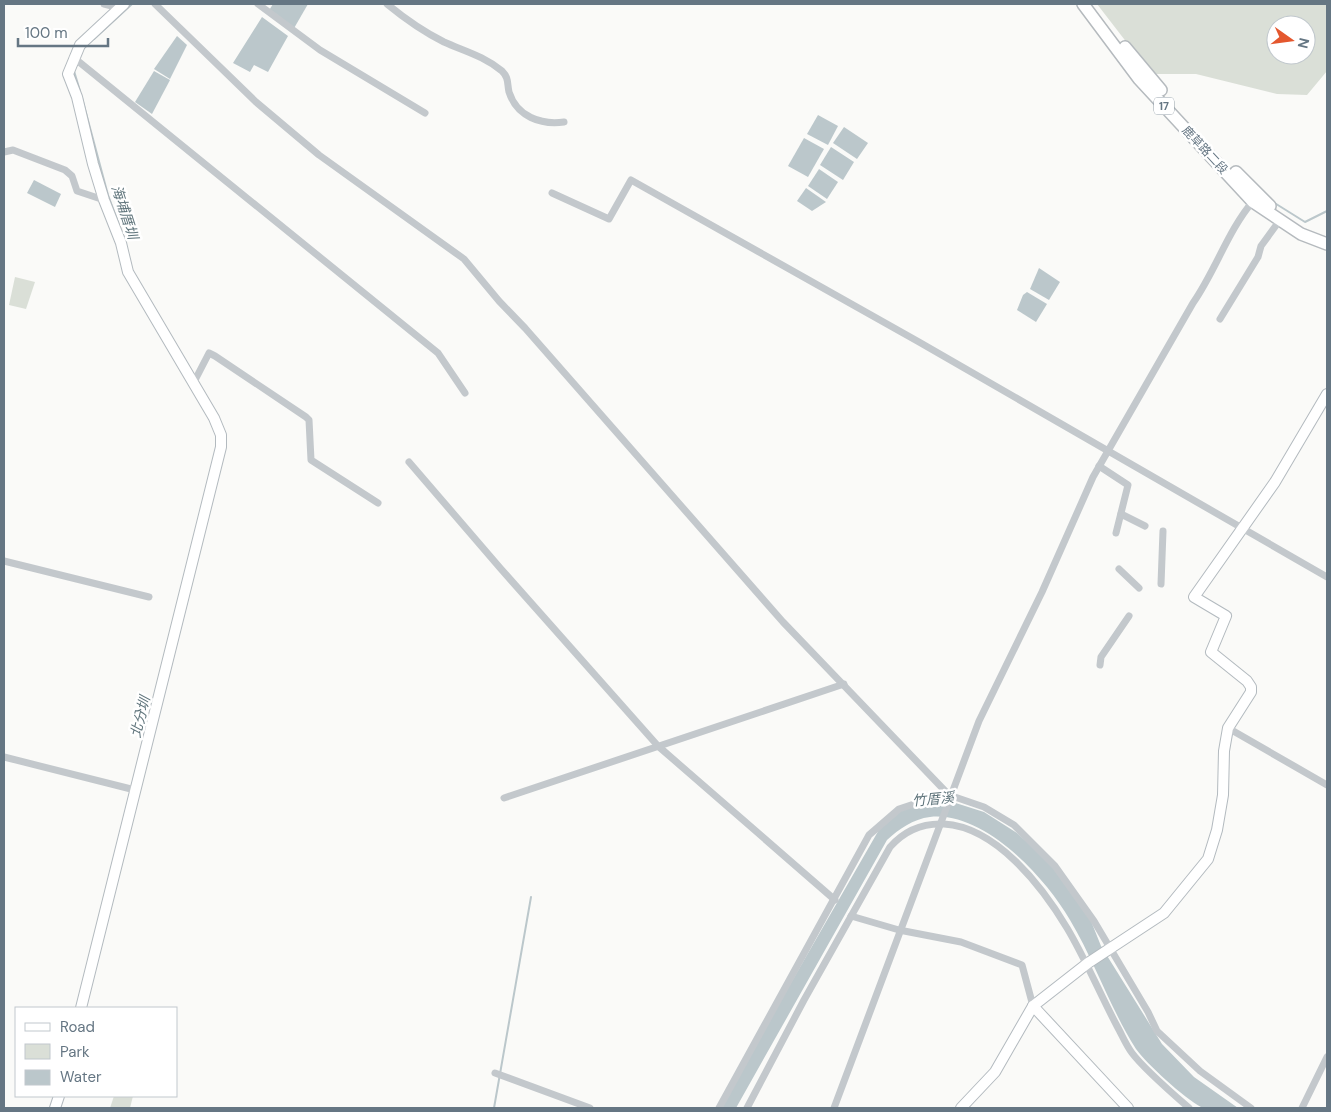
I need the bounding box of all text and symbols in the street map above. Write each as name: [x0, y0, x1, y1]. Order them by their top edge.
scale bar: [18, 15, 108, 47]
north arrow: [1266, 15, 1316, 65]
text: 100 m: [25, 23, 68, 43]
text: N: [1294, 36, 1314, 50]
road number: 17: [1154, 98, 1174, 114]
street label: 鹿草路二段: [1179, 123, 1231, 177]
water label: 海埔厝圳: [108, 183, 143, 243]
water label: 北分圳: [126, 693, 154, 740]
water label: 竹厝溪: [911, 788, 957, 810]
legend: [15, 1007, 178, 1097]
text: Road: [60, 1017, 95, 1037]
text: Park: [60, 1042, 90, 1062]
text: Water: [60, 1067, 102, 1087]

